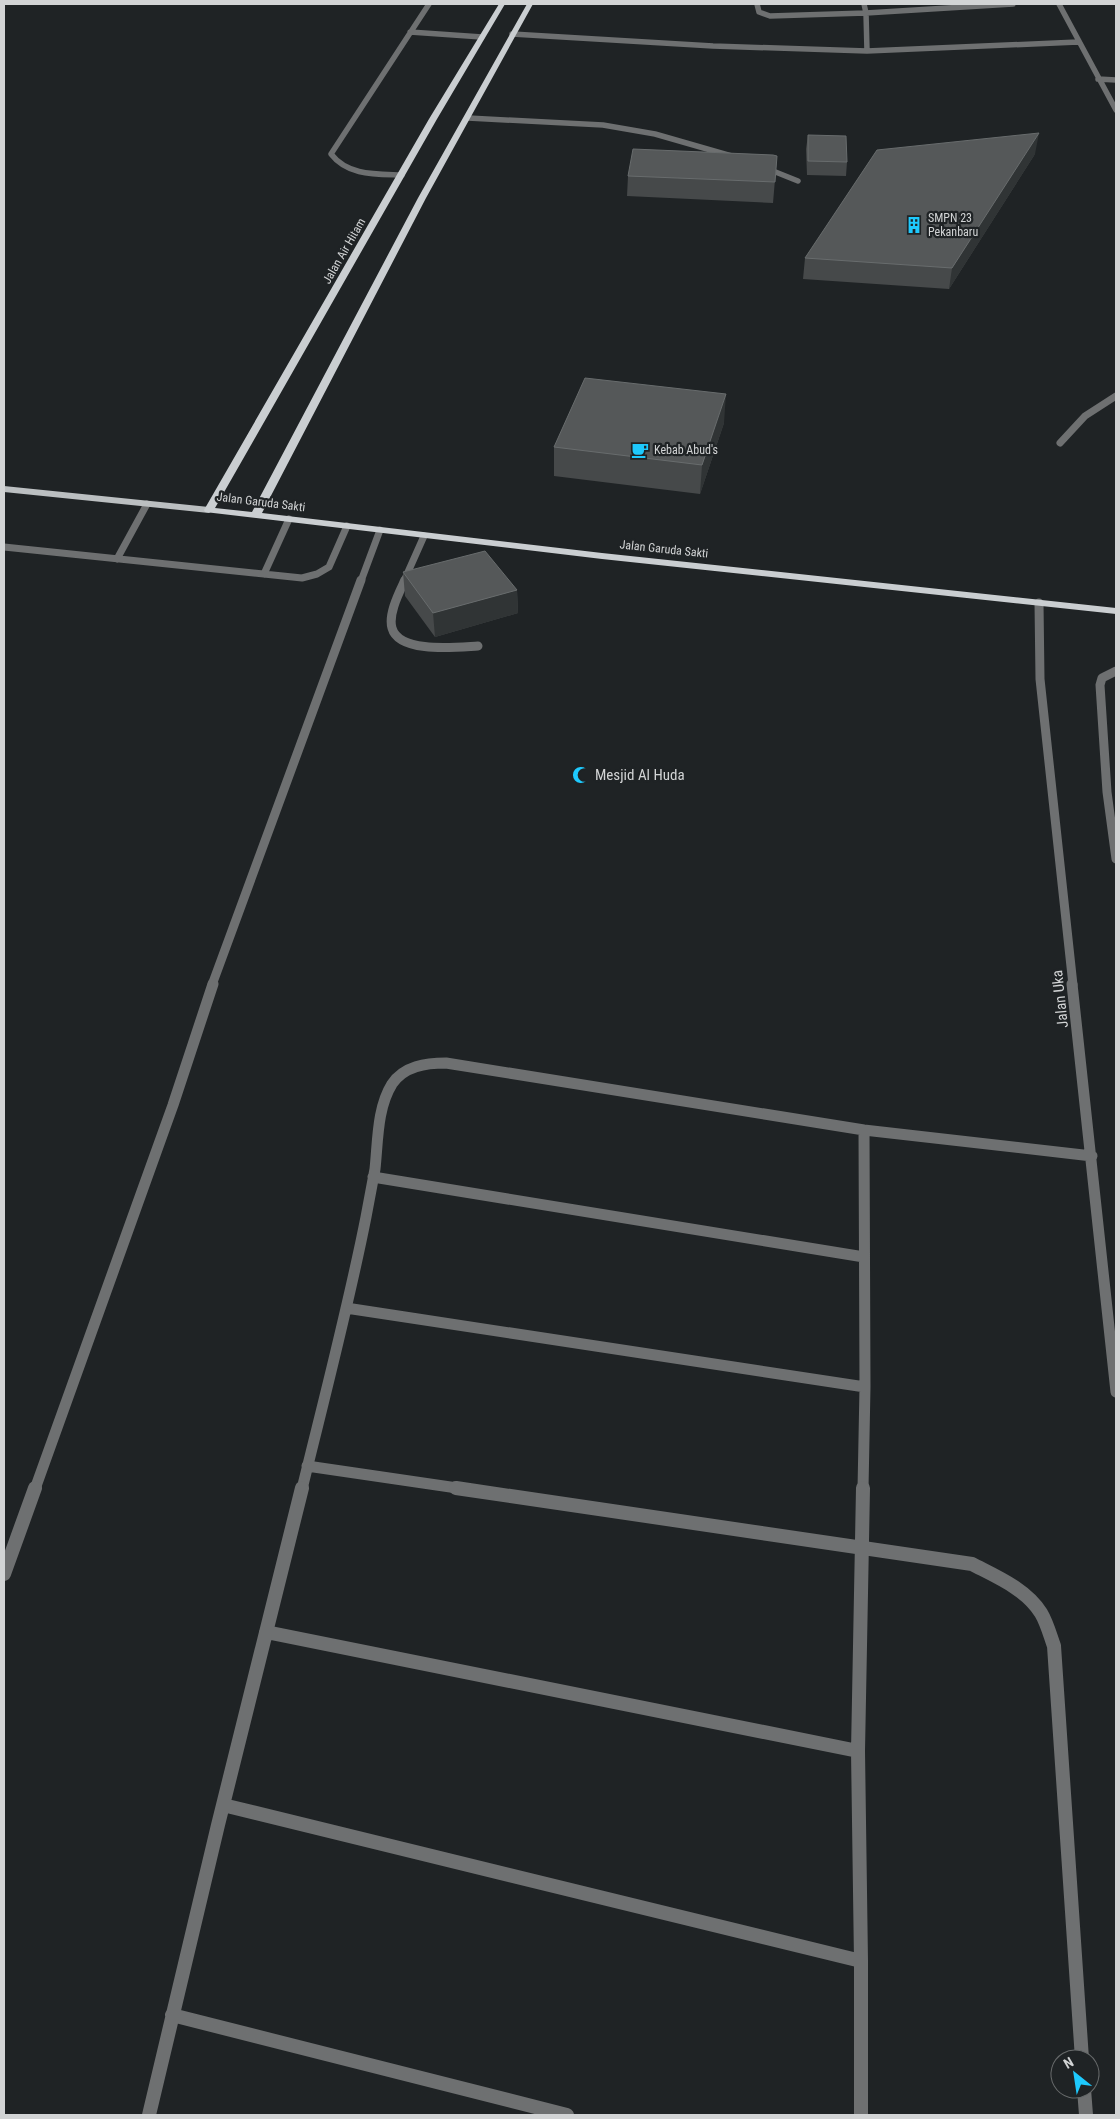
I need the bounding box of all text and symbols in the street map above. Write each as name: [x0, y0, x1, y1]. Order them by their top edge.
place label: SMPN 23 Pekanbaru: [928, 211, 978, 239]
building icon: SMPN 23 Pekanbaru: [904, 215, 924, 235]
street label: Jalan Air Hitam: [320, 216, 368, 286]
cafe icon: Kebab Abud's: [630, 440, 650, 460]
place label: Kebab Abud's: [654, 443, 718, 457]
street label: Jalan Garuda Sakti: [216, 490, 306, 514]
street label: Jalan Garuda Sakti: [619, 537, 709, 561]
mosque icon: Mesjid Al Huda: [571, 765, 591, 785]
place label: Mesjid Al Huda: [595, 766, 685, 784]
street label: Jalan Uka: [1048, 969, 1072, 1029]
north arrow: [1050, 2049, 1100, 2099]
text: N: [1061, 2054, 1076, 2072]

